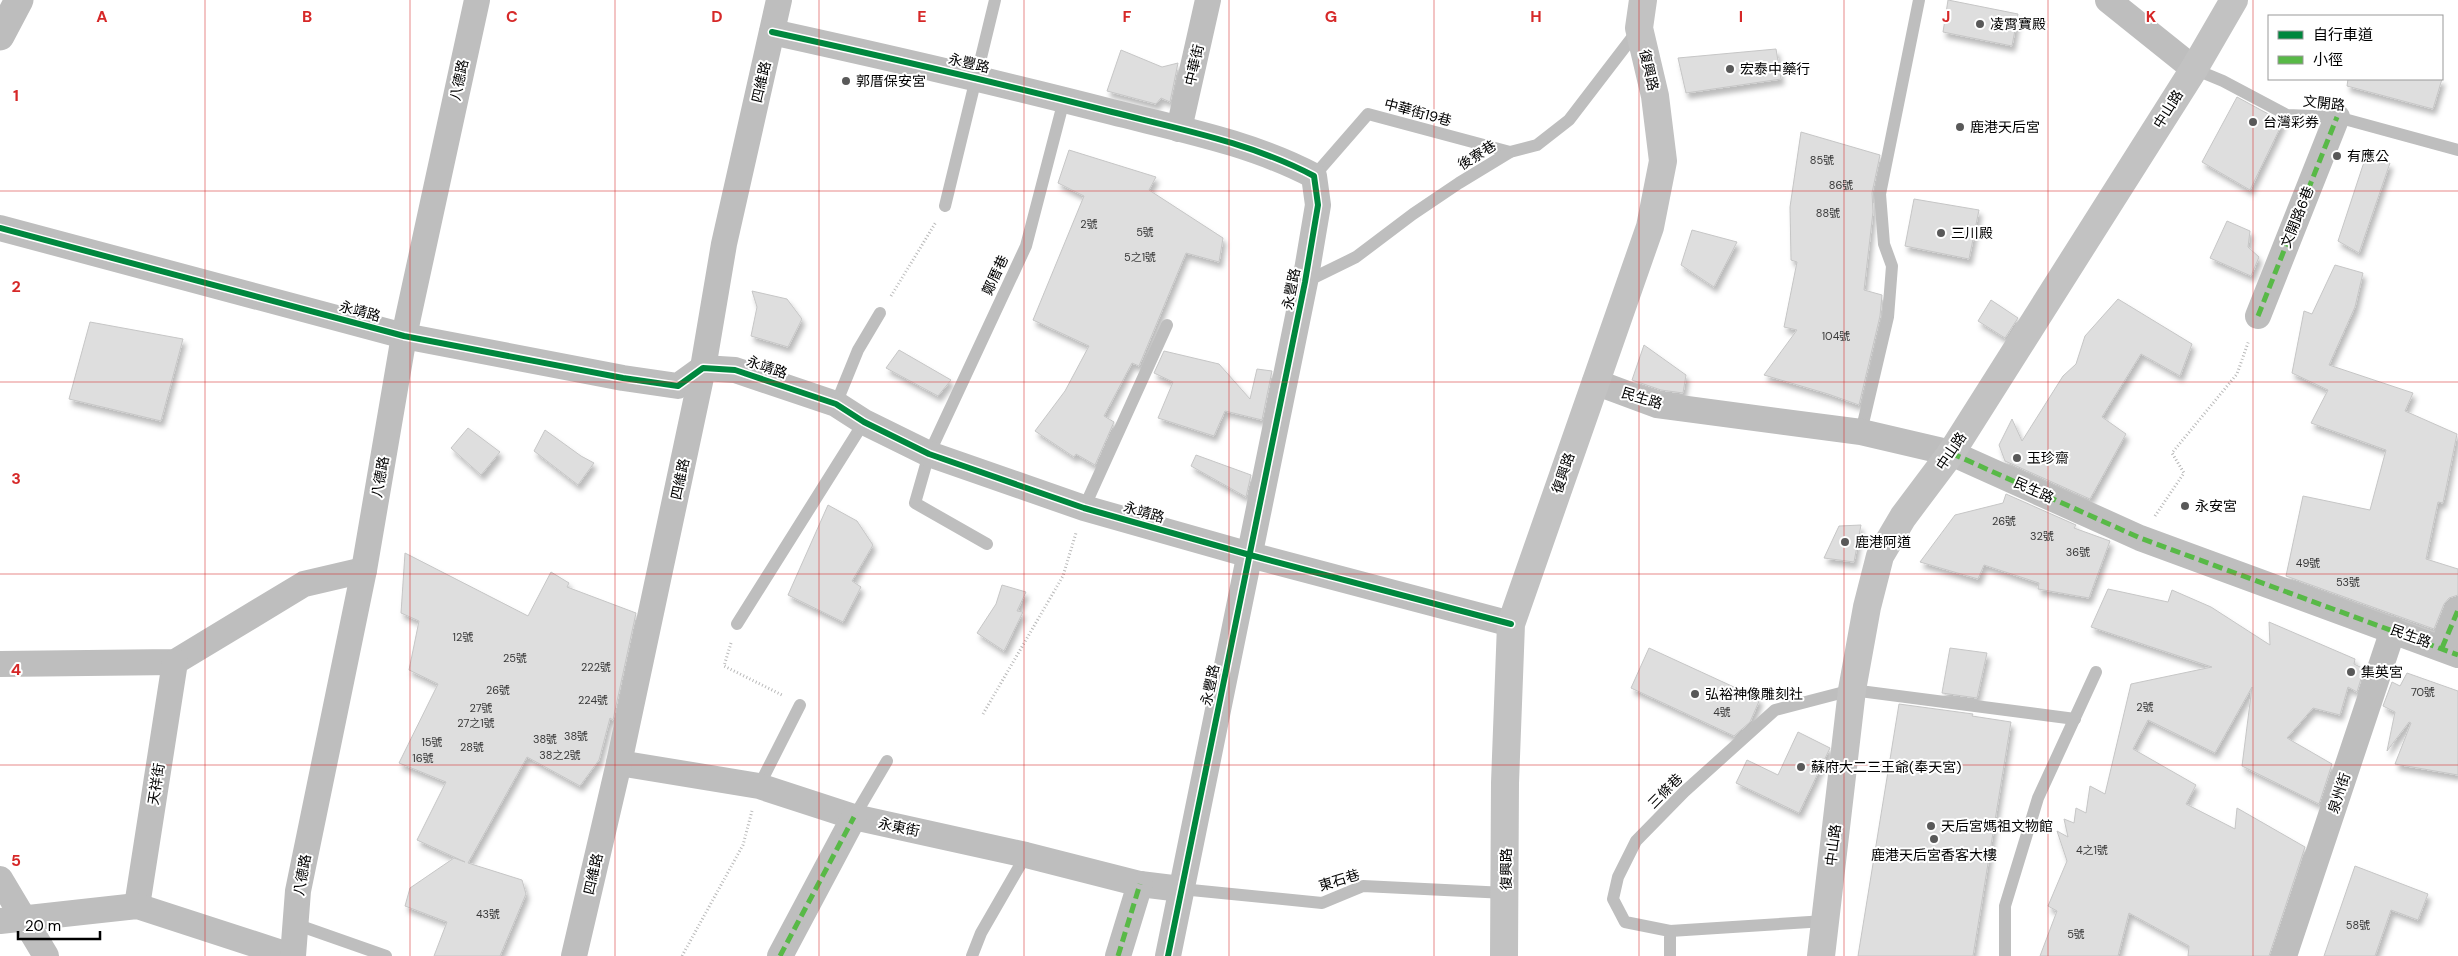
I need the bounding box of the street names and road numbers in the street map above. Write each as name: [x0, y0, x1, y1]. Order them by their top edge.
street label: 中華街: [1181, 43, 1207, 87]
street label: 復興路: [1636, 48, 1662, 92]
street label: 永豐路: [947, 50, 991, 76]
street label: 八德路: [446, 58, 472, 102]
street label: 四維路: [748, 60, 774, 104]
street label: 中山路: [2149, 86, 2187, 132]
street label: 文開路: [2302, 92, 2346, 114]
street label: 中華街19巷: [1382, 94, 1454, 130]
street label: 後寮巷: [1454, 136, 1500, 174]
street label: 文開路6巷: [2277, 184, 2317, 250]
street label: 鄭厝巷: [978, 252, 1012, 298]
street label: 永豐路: [1278, 267, 1304, 311]
street label: 永靖路: [337, 297, 383, 325]
street label: 永靖路: [744, 352, 790, 382]
street label: 民生路: [1619, 383, 1665, 413]
street label: 中山路: [1932, 429, 1970, 473]
street label: 復興路: [1548, 450, 1578, 496]
street label: 八德路: [367, 455, 393, 499]
street label: 四維路: [667, 457, 693, 501]
street label: 民生路: [2011, 473, 2057, 507]
street label: 永靖路: [1121, 498, 1167, 526]
street label: 民生路: [2388, 620, 2434, 652]
street label: 永豐路: [1197, 663, 1223, 707]
street label: 天祥街: [144, 762, 168, 806]
street label: 三條巷: [1644, 770, 1686, 812]
street label: 泉州街: [2324, 770, 2354, 816]
street label: 永東街: [877, 814, 921, 840]
street label: 中山路: [1822, 823, 1844, 867]
street label: 復興路: [1497, 848, 1515, 890]
street label: 四維路: [580, 852, 606, 896]
street label: 八德路: [289, 853, 315, 897]
street label: 東石巷: [1316, 865, 1362, 895]

